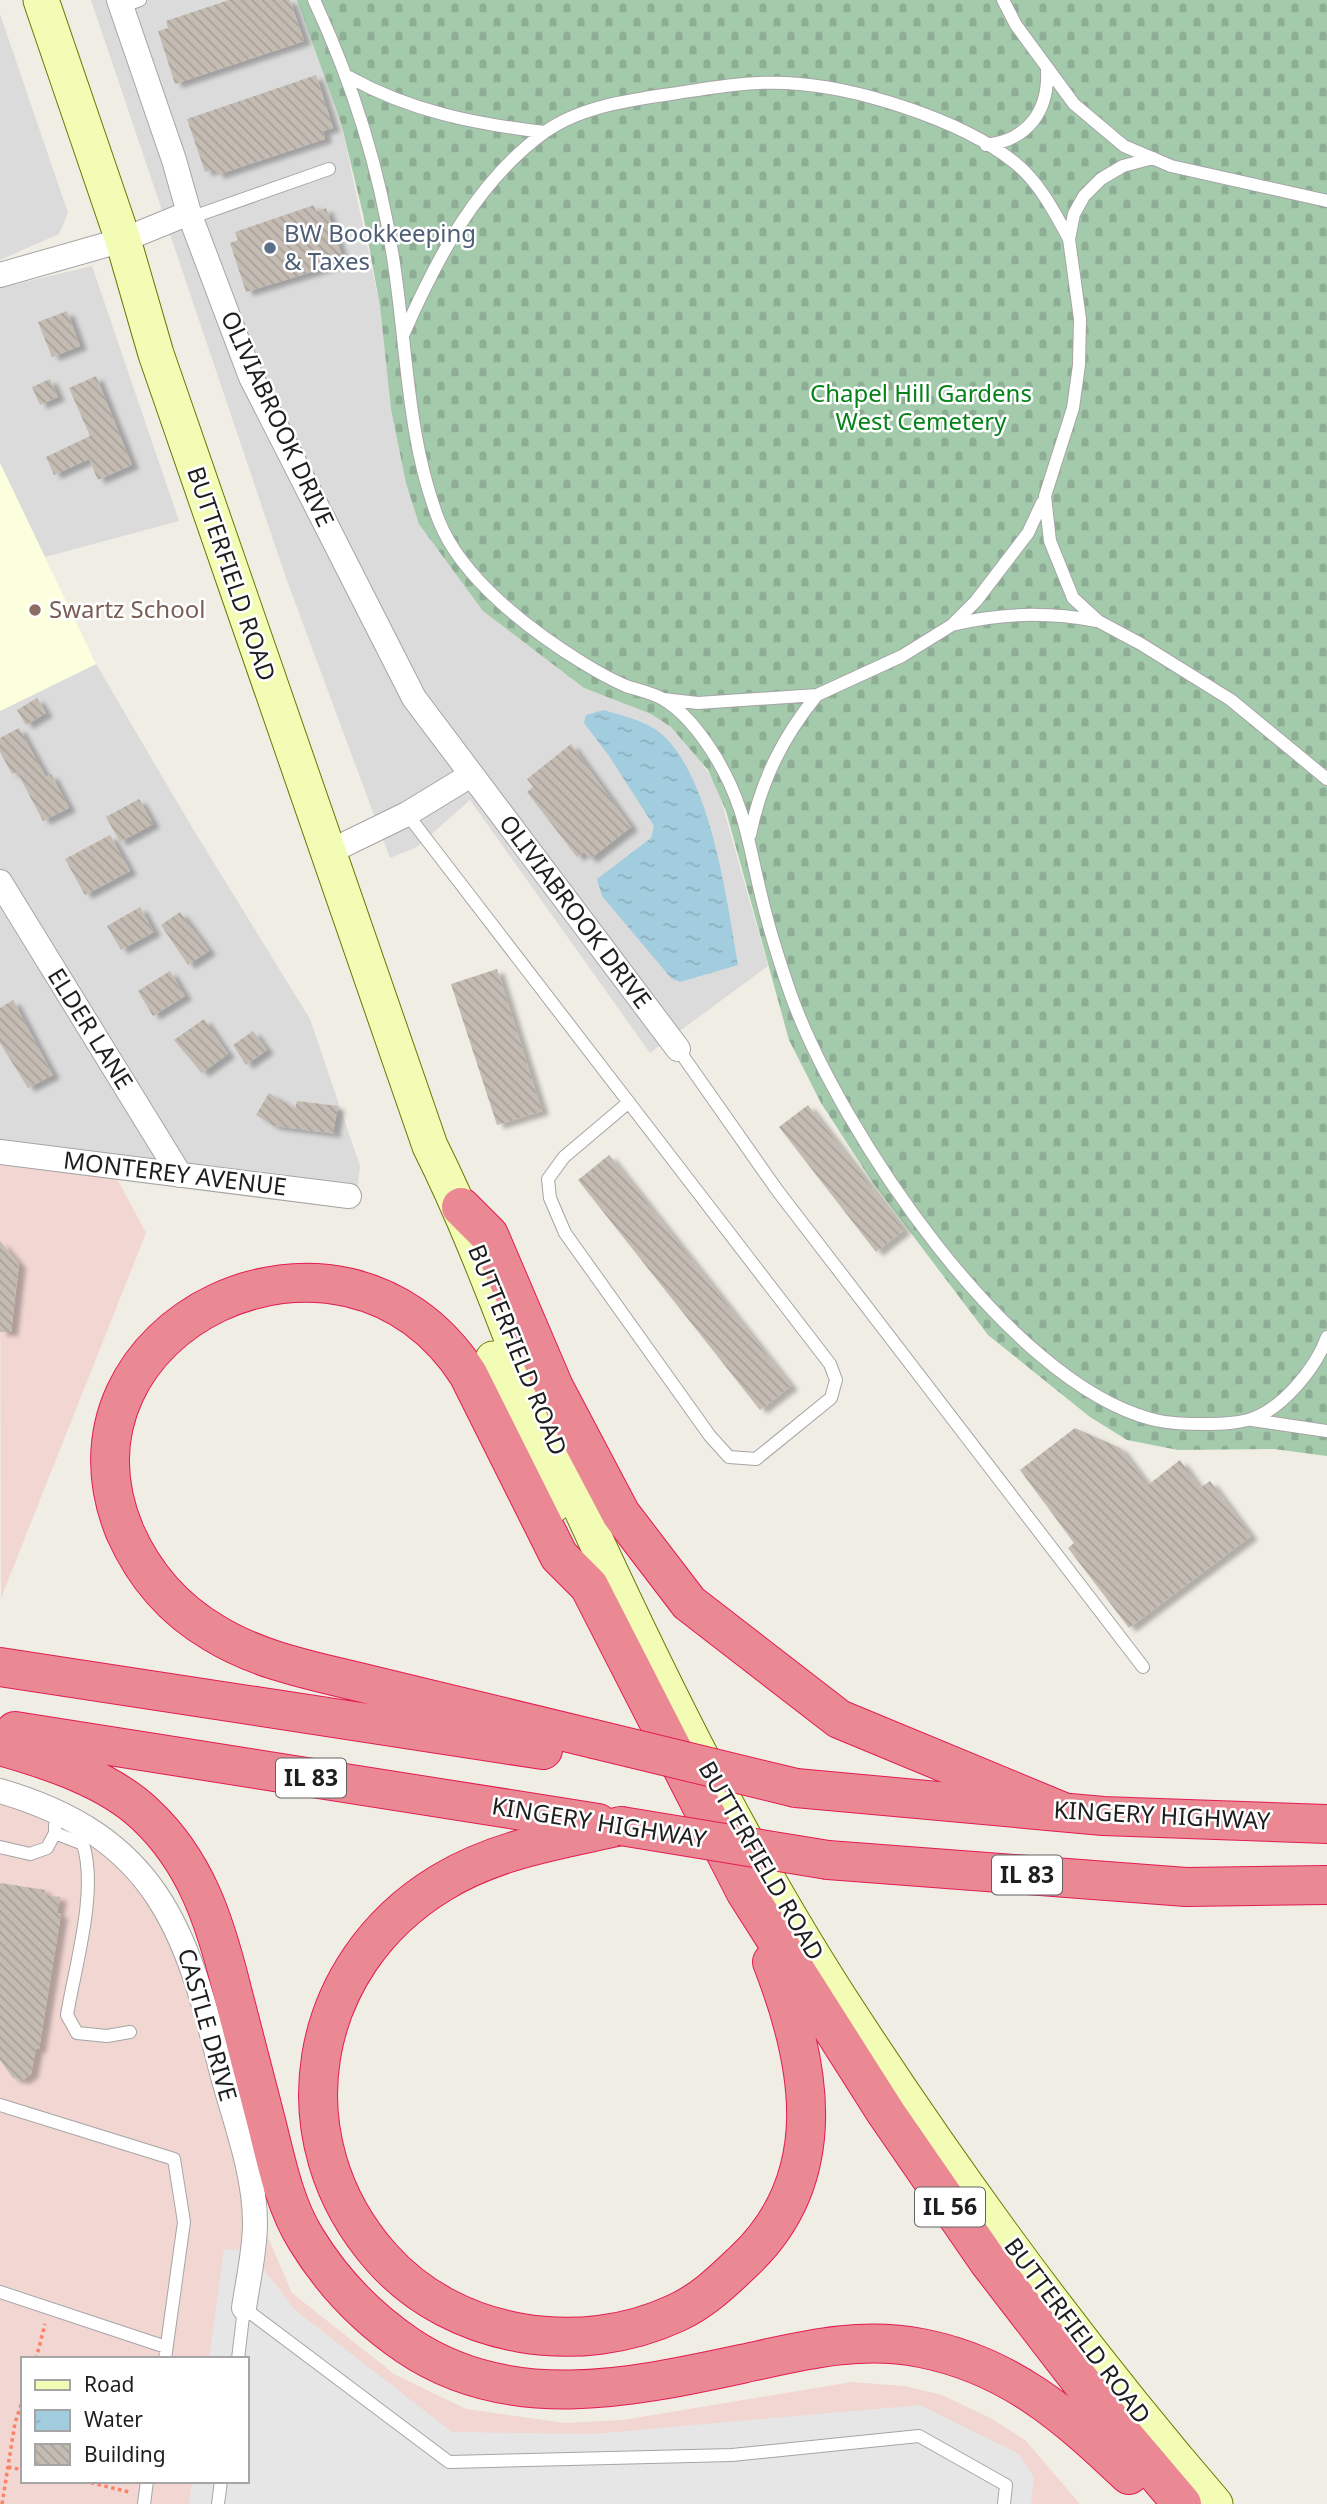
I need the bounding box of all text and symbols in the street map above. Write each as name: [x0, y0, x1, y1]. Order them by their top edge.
place label: BW Bookkeeping & Taxes: [284, 216, 476, 277]
marker: BW Bookkeeping & Taxes: [262, 240, 278, 256]
street label: OLIVIABROOK DRIVE: [214, 305, 343, 532]
park label: Chapel Hill Gardens West Cemetery: [810, 376, 1032, 437]
street label: BUTTERFIELD ROAD: [180, 462, 285, 685]
place label: Swartz School: [49, 592, 205, 625]
marker: Swartz School: [27, 602, 43, 618]
street label: OLIVIABROOK DRIVE: [492, 807, 660, 1015]
street label: ELDER LANE: [41, 961, 142, 1095]
street label: MONTEREY AVENUE: [62, 1142, 289, 1203]
street label: BUTTERFIELD ROAD: [461, 1239, 576, 1460]
street label: BUTTERFIELD ROAD: [692, 1755, 833, 1966]
road number: IL 83: [276, 1758, 346, 1798]
street label: KINGERY HIGHWAY: [490, 1788, 709, 1855]
street label: KINGERY HIGHWAY: [1053, 1792, 1272, 1837]
road number: IL 83: [992, 1856, 1062, 1894]
street label: CASTLE DRIVE: [171, 1944, 246, 2105]
road number: IL 56: [915, 2188, 985, 2226]
street label: BUTTERFIELD ROAD: [997, 2230, 1159, 2430]
legend: [21, 2357, 248, 2483]
text: Road: [84, 2370, 134, 2398]
text: Water: [84, 2405, 143, 2433]
text: Building: [84, 2440, 166, 2468]

